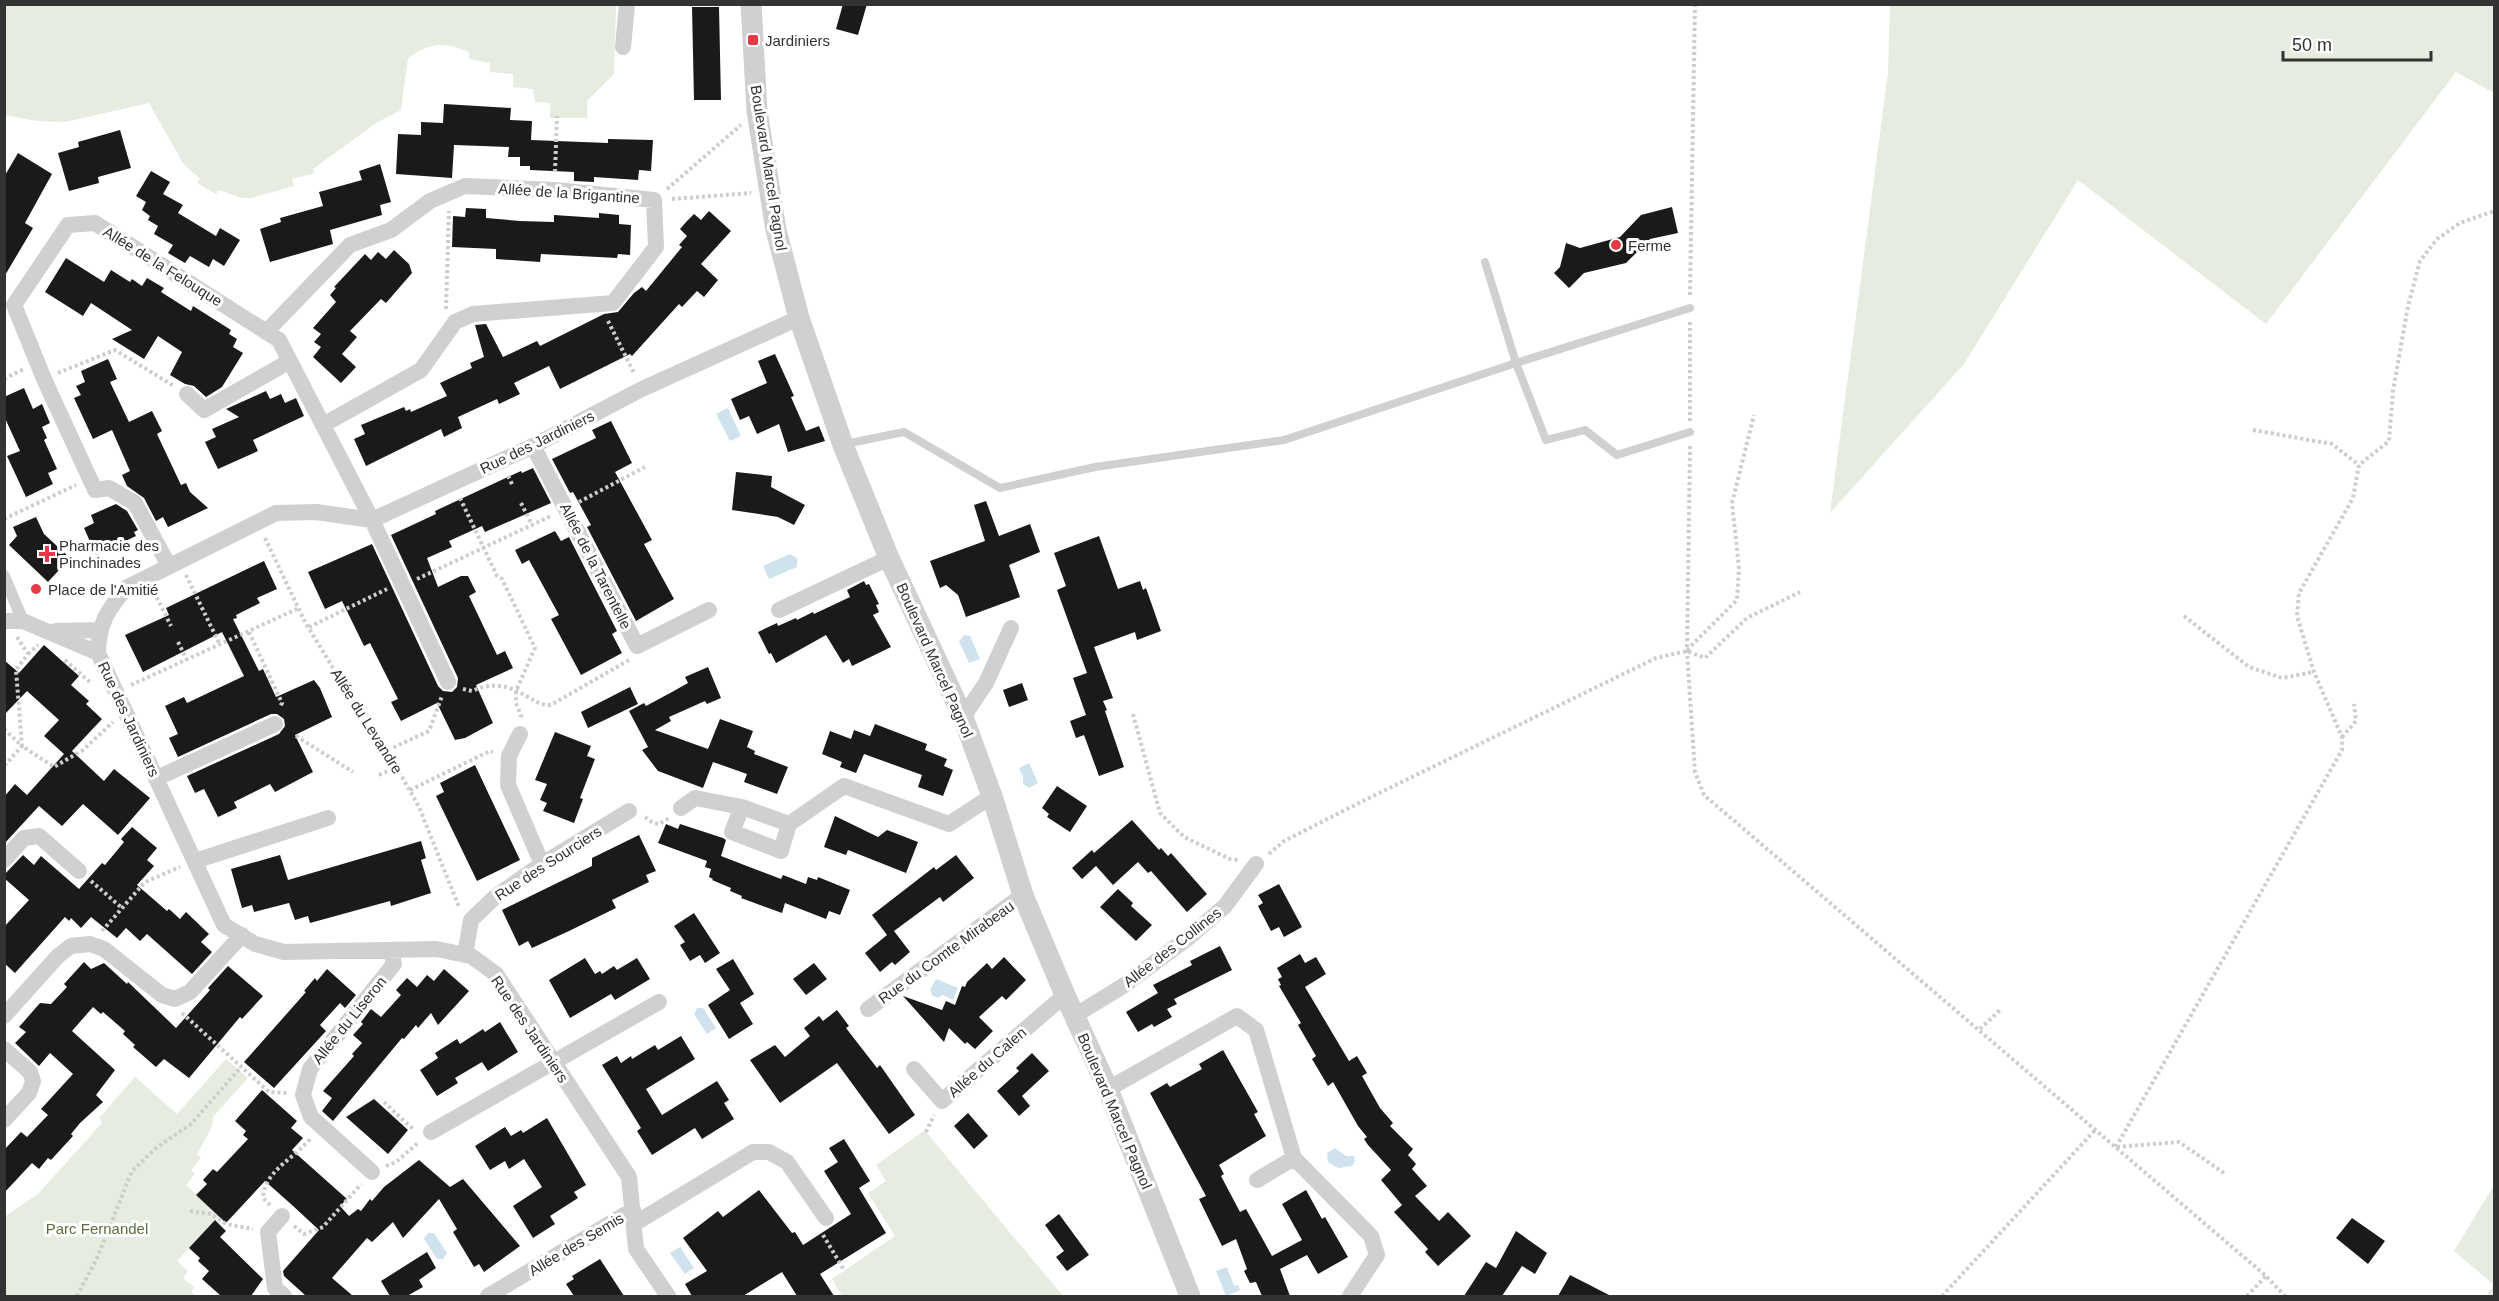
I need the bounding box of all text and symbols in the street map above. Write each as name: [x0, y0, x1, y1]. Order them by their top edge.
scale bar: [2283, 24, 2432, 62]
place label: Jardiniers: [765, 32, 830, 49]
marker: Jardiniers: [746, 33, 760, 47]
text: 50 m: [2292, 35, 2332, 55]
street label: Boulevard Marcel Pagnol: [747, 84, 791, 252]
street label: Allée de la Brigantine: [498, 180, 640, 206]
street label: Allée de la Felouque: [101, 223, 225, 309]
place label: Ferme: [1628, 237, 1671, 254]
marker: Ferme: [1609, 238, 1623, 252]
street label: Rue des Jardiniers: [477, 407, 597, 477]
street label: Allée de la Tarentelle: [557, 500, 635, 632]
place label: Pharmacie des Pinchinades: [59, 537, 159, 571]
marker: Pharmacie des Pinchinades: [40, 547, 54, 561]
street label: Boulevard Marcel Pagnol: [893, 580, 977, 740]
place label: Place de l'Amitié: [48, 581, 158, 598]
marker: Place de l'Amitié: [29, 582, 43, 596]
street label: Rue des Jardiniers: [95, 659, 163, 779]
street label: Allée du Levandre: [328, 665, 406, 777]
street label: Rue des Sourciers: [492, 822, 604, 904]
street label: Rue du Comte Mirabeau: [875, 897, 1017, 1007]
street label: Allée des Collines: [1120, 904, 1224, 990]
street label: Rue des Jardiniers: [488, 972, 572, 1086]
street label: Allée du Liseron: [309, 973, 389, 1067]
street label: Allée du Calen: [945, 1024, 1029, 1100]
street label: Boulevard Marcel Pagnol: [1074, 1031, 1156, 1191]
street label: Allée des Semis: [526, 1209, 626, 1279]
park label: Parc Fernandel: [46, 1220, 148, 1237]

